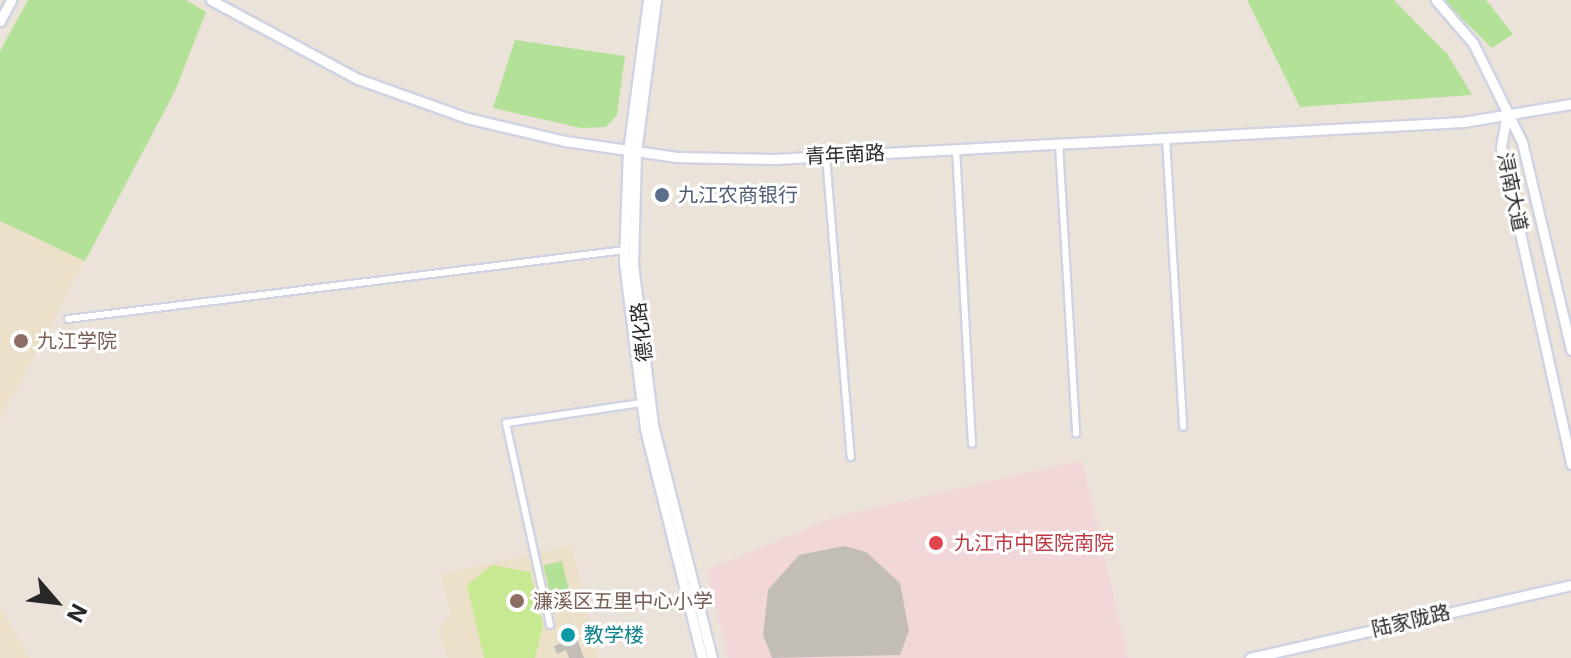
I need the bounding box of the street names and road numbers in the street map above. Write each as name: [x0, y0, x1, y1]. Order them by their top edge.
street label: 青年南路: [804, 141, 886, 169]
street label: 浔南大道: [1492, 150, 1532, 234]
street label: 德化路: [626, 301, 658, 363]
street label: 陆家陇路: [1369, 600, 1453, 642]

